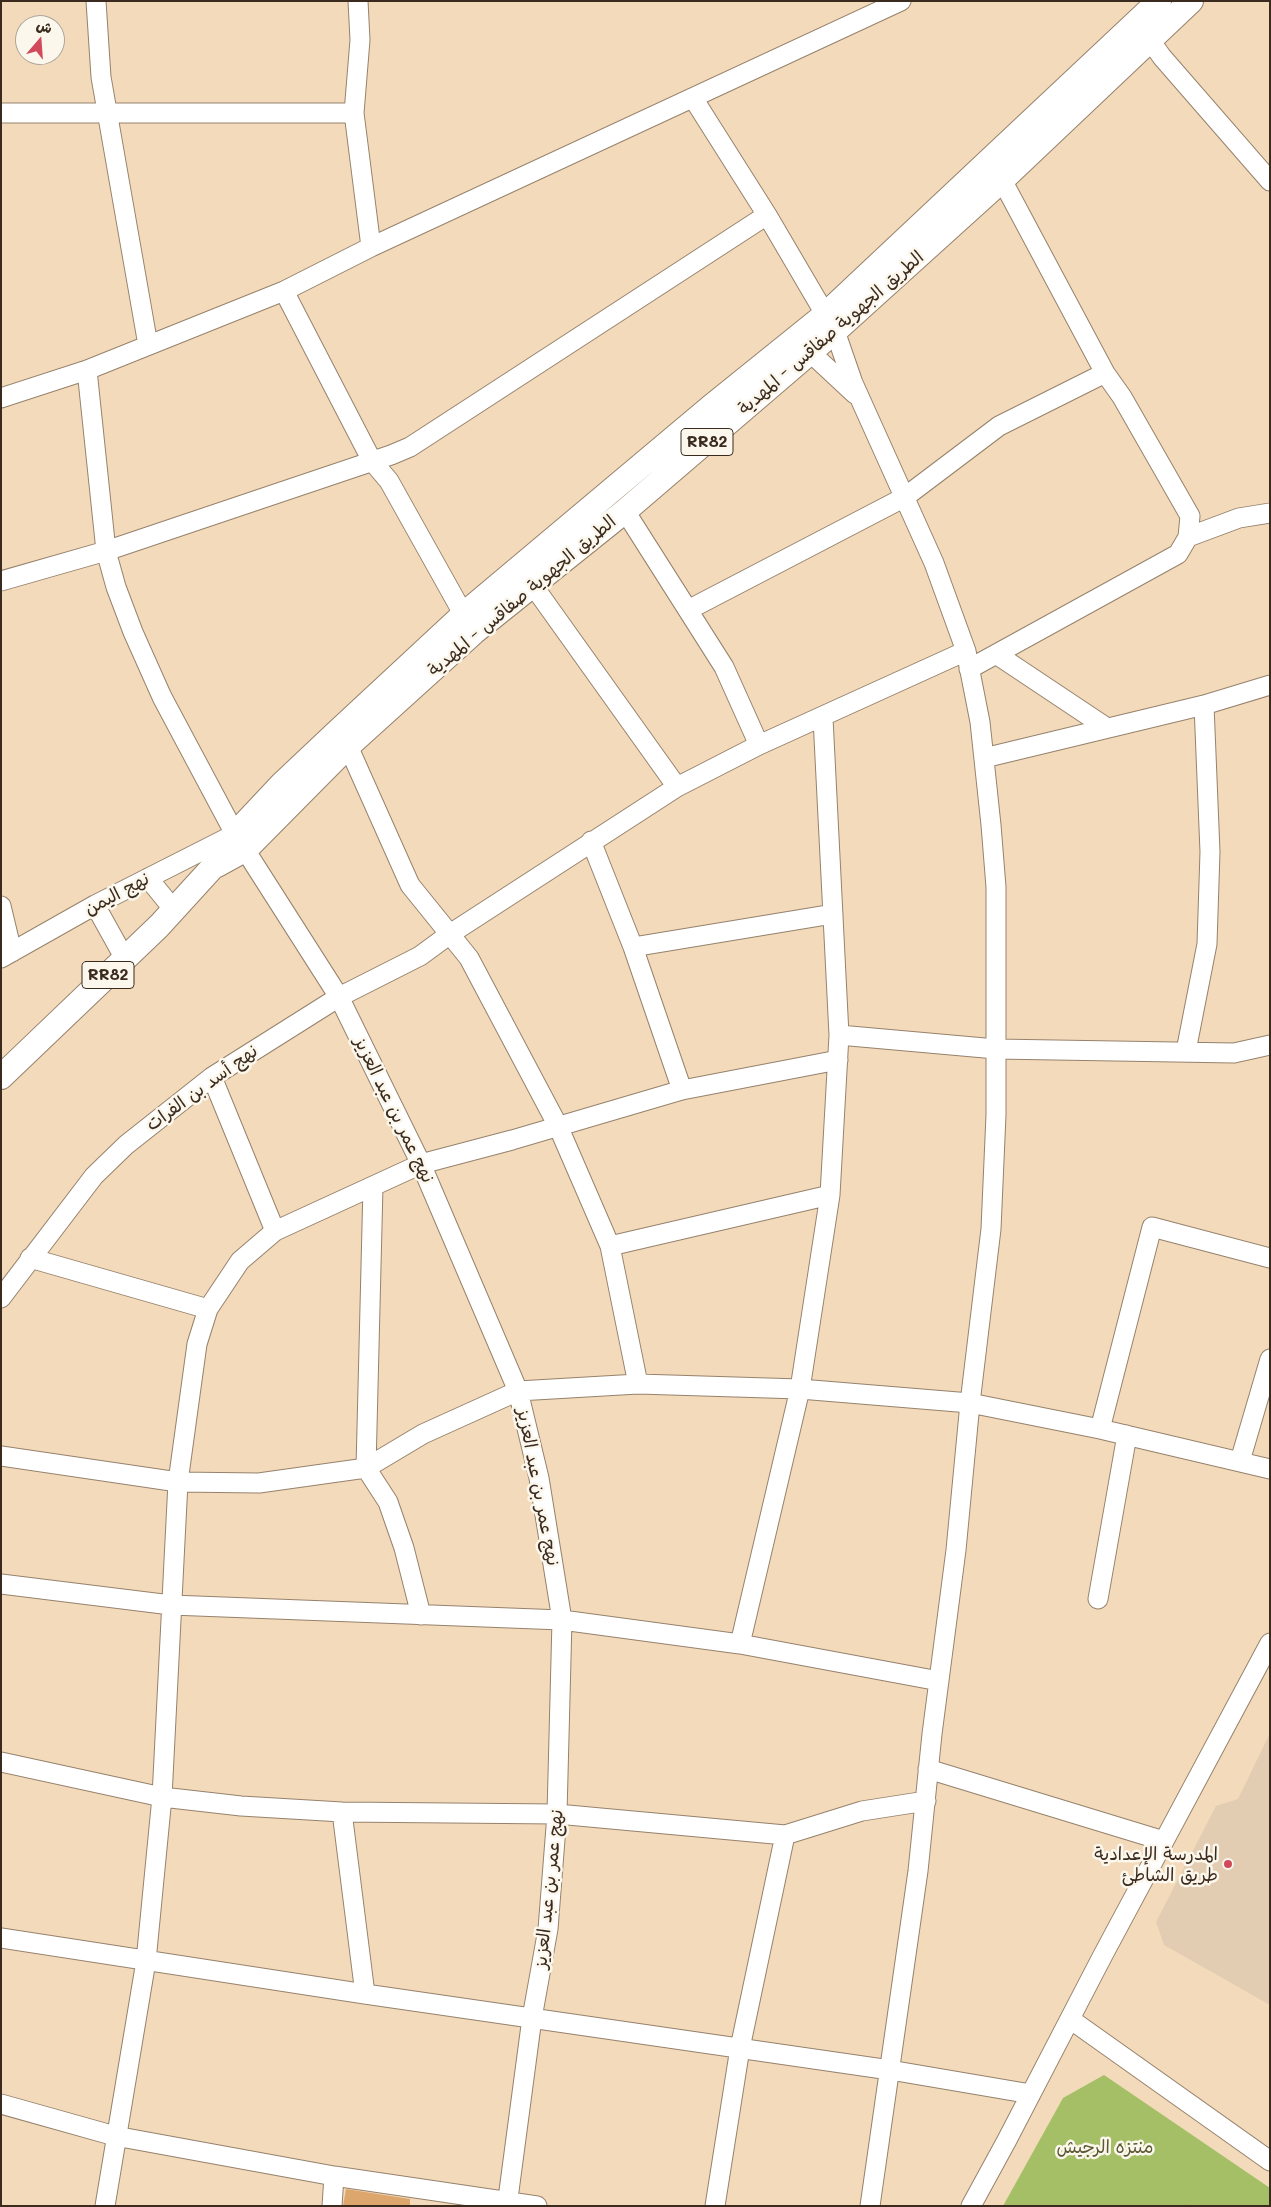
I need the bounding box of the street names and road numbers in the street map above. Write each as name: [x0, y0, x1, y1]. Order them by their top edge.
street label: الطريق الجهوية صفاقس - المهدية: [734, 246, 928, 420]
road number: RR82: [681, 428, 733, 456]
street label: الطريق الجهوية صفاقس - المهدية: [424, 511, 620, 681]
street label: نهج اليمن: [81, 868, 153, 920]
road number: RR82: [82, 962, 134, 988]
street label: نهج عمر بن عبد العزيز: [349, 1033, 439, 1187]
street label: نهج أسد بن الفرات: [142, 1040, 262, 1136]
street label: نهج عمر بن عبد العزيز: [512, 1406, 564, 1568]
street label: نهج عمر بن عبد العزيز: [530, 1808, 568, 1970]

